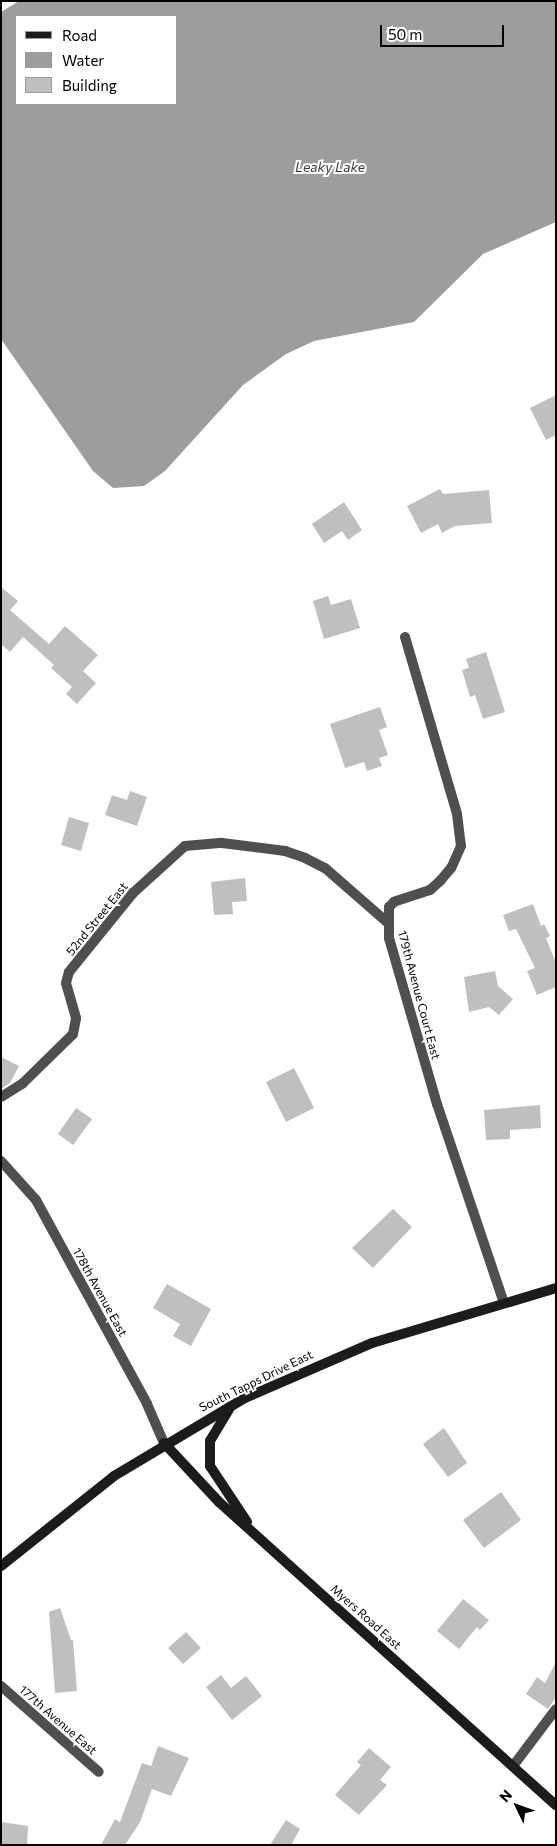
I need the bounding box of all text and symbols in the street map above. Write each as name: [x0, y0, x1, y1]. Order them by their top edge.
legend: [15, 15, 178, 105]
scale bar: [382, 15, 506, 47]
text: 50 m: [388, 25, 422, 43]
text: Road: [62, 26, 97, 44]
text: Water: [62, 51, 104, 69]
text: Building: [62, 76, 117, 94]
water label: Leaky Lake: [295, 159, 365, 175]
street label: 52nd Street East: [63, 880, 131, 958]
street label: 179th Avenue Court East: [395, 929, 443, 1061]
street label: 178th Avenue East: [70, 1245, 130, 1339]
street label: South Tapps Drive East: [197, 1347, 315, 1415]
street label: Myers Road East: [328, 1582, 404, 1652]
street label: 177th Avenue East: [16, 1682, 100, 1758]
north arrow: [492, 1781, 542, 1831]
text: N: [496, 1786, 515, 1805]

